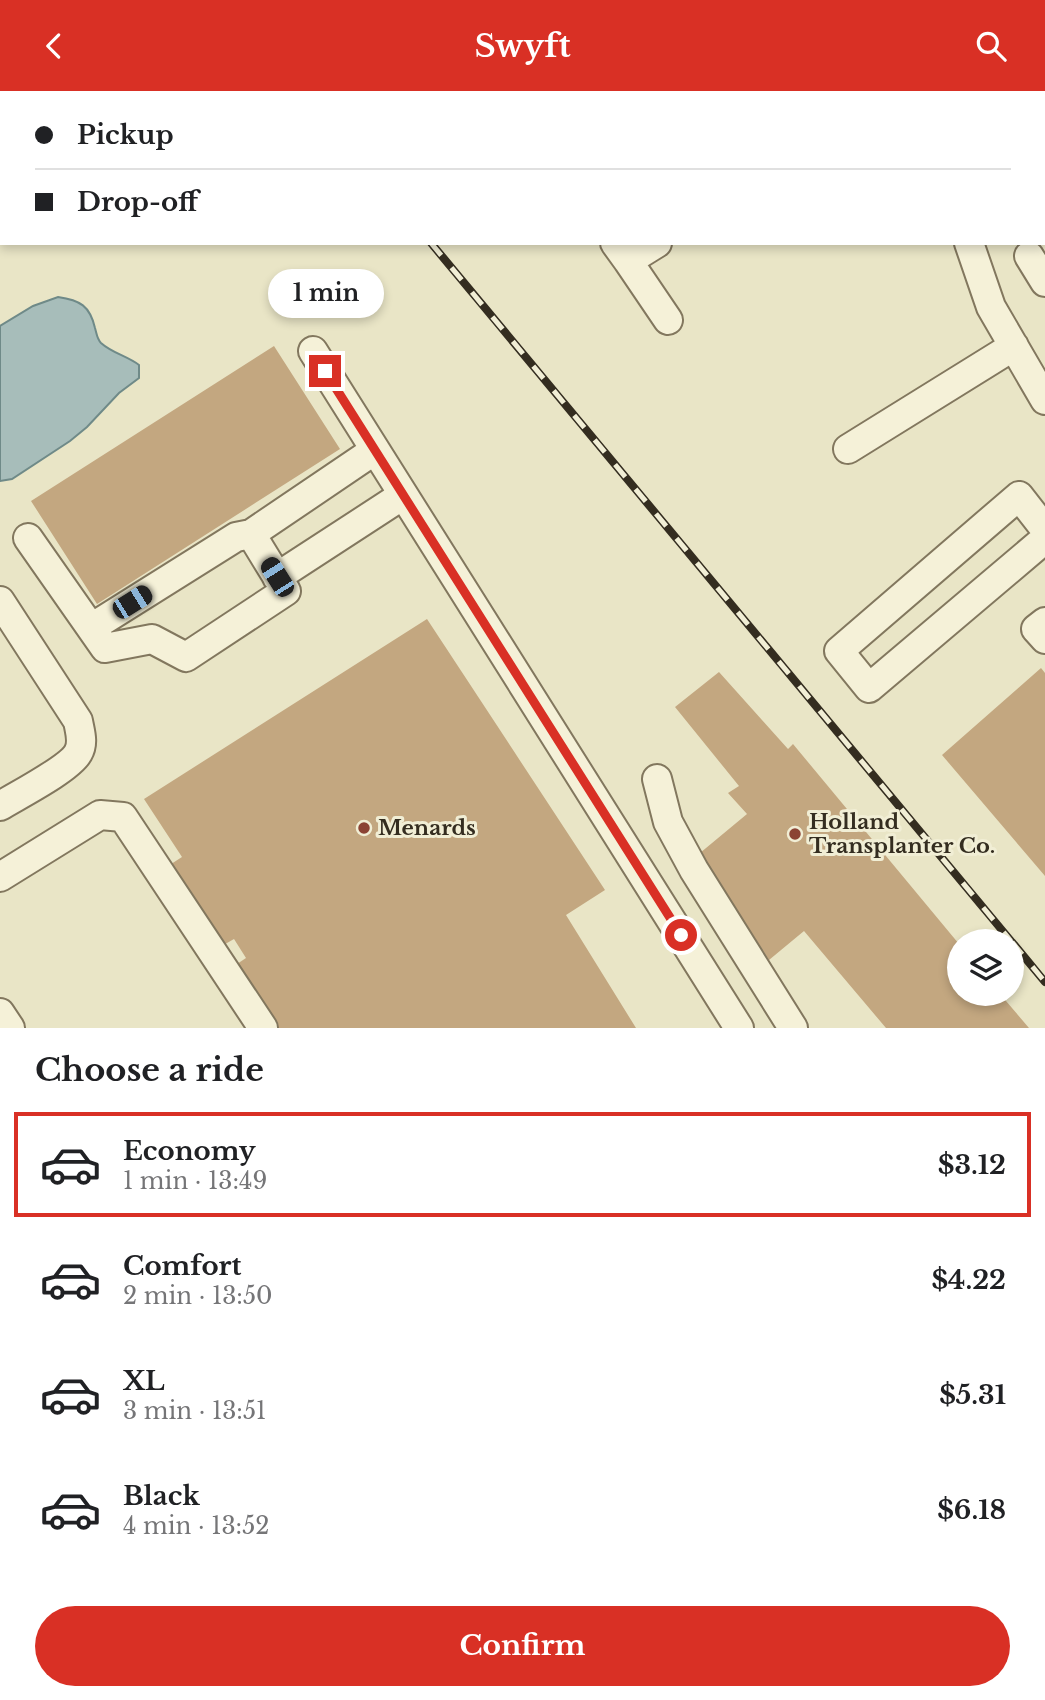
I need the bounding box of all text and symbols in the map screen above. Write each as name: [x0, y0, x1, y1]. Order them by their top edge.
text: Swyft: [474, 26, 571, 66]
icon: back: [35, 27, 73, 65]
icon: search: [972, 27, 1010, 65]
text: Pickup: [77, 119, 174, 151]
text: Drop-off: [77, 186, 198, 218]
callout: 1 min: [267, 269, 383, 319]
text: 1 min: [293, 279, 359, 307]
route end: [309, 355, 341, 387]
car: [257, 554, 298, 600]
car: [109, 582, 156, 622]
place label: Holland Transplanter Co.: [809, 809, 995, 859]
place label: Menards: [378, 815, 476, 841]
marker: Menards: [356, 820, 372, 836]
marker: Holland Transplanter Co.: [787, 826, 803, 842]
route start: [665, 919, 697, 951]
map controls: [947, 929, 1024, 1006]
button: layers: [947, 929, 1024, 1006]
text: Choose a ride: [35, 1050, 264, 1090]
icon: car: [39, 1133, 102, 1196]
text: Economy: [123, 1135, 256, 1167]
text: $3.12: [938, 1149, 1006, 1181]
text: 1 min · 13:49: [123, 1167, 267, 1195]
icon: car: [39, 1248, 102, 1311]
text: Comfort: [123, 1250, 241, 1282]
text: $4.22: [931, 1264, 1006, 1296]
text: 2 min · 13:50: [123, 1282, 272, 1310]
icon: car: [39, 1363, 102, 1426]
text: XL: [123, 1365, 165, 1397]
text: $5.31: [939, 1379, 1006, 1411]
text: 3 min · 13:51: [123, 1397, 266, 1425]
icon: car: [39, 1478, 102, 1541]
text: Black: [123, 1480, 200, 1512]
text: $6.18: [937, 1494, 1006, 1526]
text: 4 min · 13:52: [123, 1512, 269, 1540]
button: Confirm: [35, 1606, 1010, 1686]

